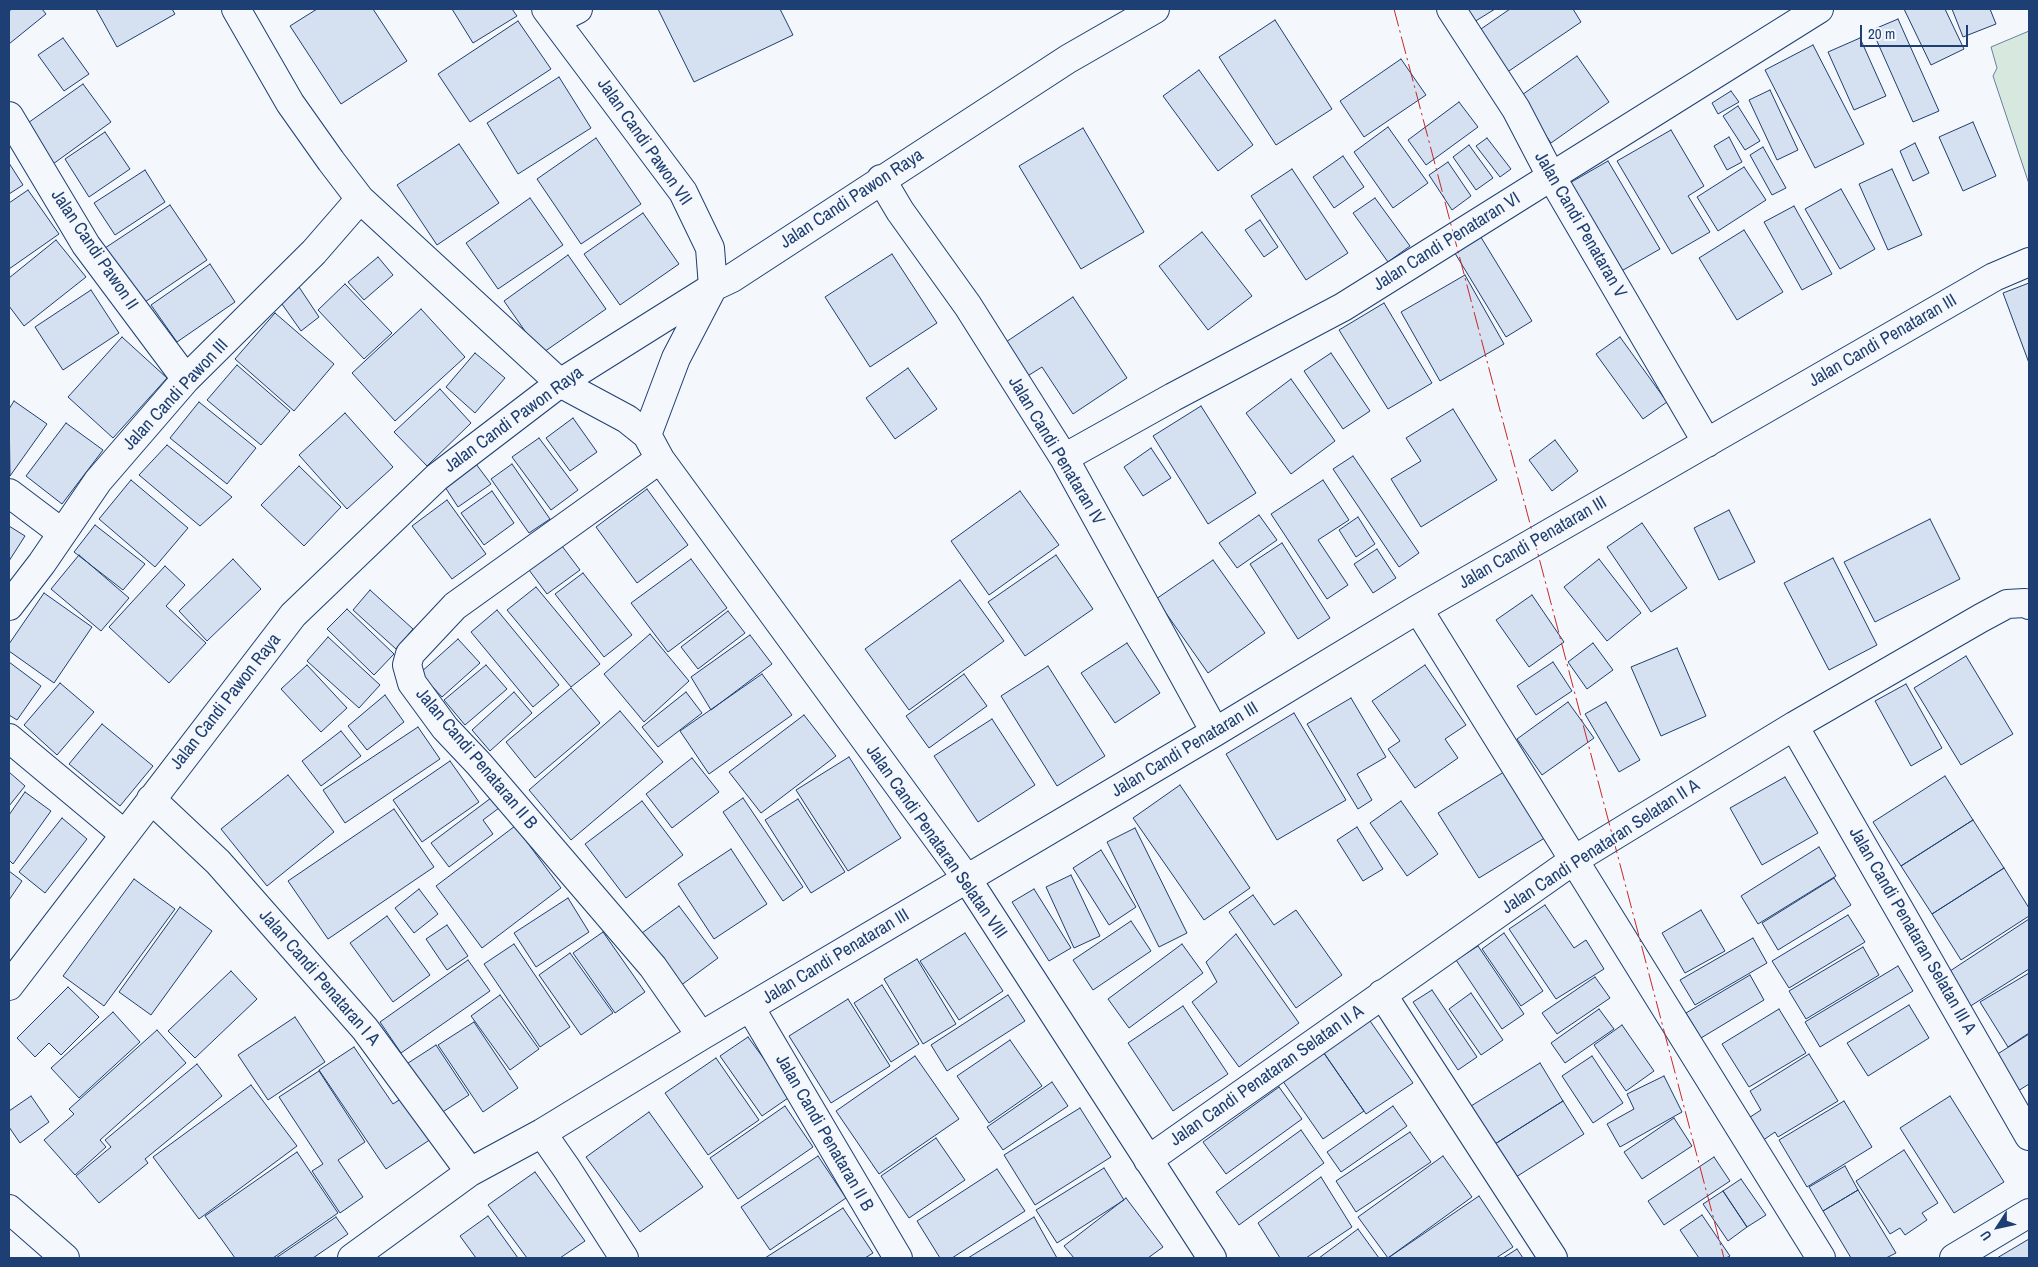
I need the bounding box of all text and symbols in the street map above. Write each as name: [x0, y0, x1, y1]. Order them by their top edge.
scale bar: [1863, 15, 1970, 47]
text: 20 m: [1868, 23, 1895, 44]
street label: Jalan Candi Pawon VII: [592, 74, 696, 210]
street label: Jalan Candi Pawon Raya: [776, 145, 928, 253]
street label: Jalan Candi Penataran V: [1529, 148, 1631, 302]
street label: Jalan Candi Pawon II: [46, 186, 142, 314]
street label: Jalan Candi Penataran VI: [1370, 188, 1524, 296]
street label: Jalan Candi Penataran III: [1805, 290, 1961, 392]
street label: Jalan Candi Pawon III: [119, 335, 233, 455]
street label: Jalan Candi Pawon Raya: [440, 362, 588, 478]
street label: Jalan Candi Penataran IV: [1003, 373, 1109, 529]
street label: Jalan Candi Penataran III: [1455, 492, 1611, 594]
street label: Jalan Candi Pawon Raya: [166, 630, 286, 774]
street label: Jalan Candi Penataran II B: [411, 684, 541, 834]
street label: Jalan Candi Penataran III: [1108, 698, 1262, 802]
street label: Jalan Candi Penataran Selatan VIII: [861, 741, 1011, 943]
street label: Jalan Candi Penataran Selatan II A: [1498, 775, 1704, 919]
street label: Jalan Candi Penataran Selatan III A: [1844, 824, 1980, 1038]
street label: Jalan Candi Penataran III: [759, 905, 913, 1009]
street label: Jalan Candi Penataran I A: [254, 906, 384, 1050]
street label: Jalan Candi Penataran Selatan II A: [1166, 1001, 1368, 1151]
street label: Jalan Candi Penataran II B: [770, 1051, 878, 1215]
north arrow: [1973, 1202, 2023, 1252]
text: U: [1976, 1227, 1995, 1244]

